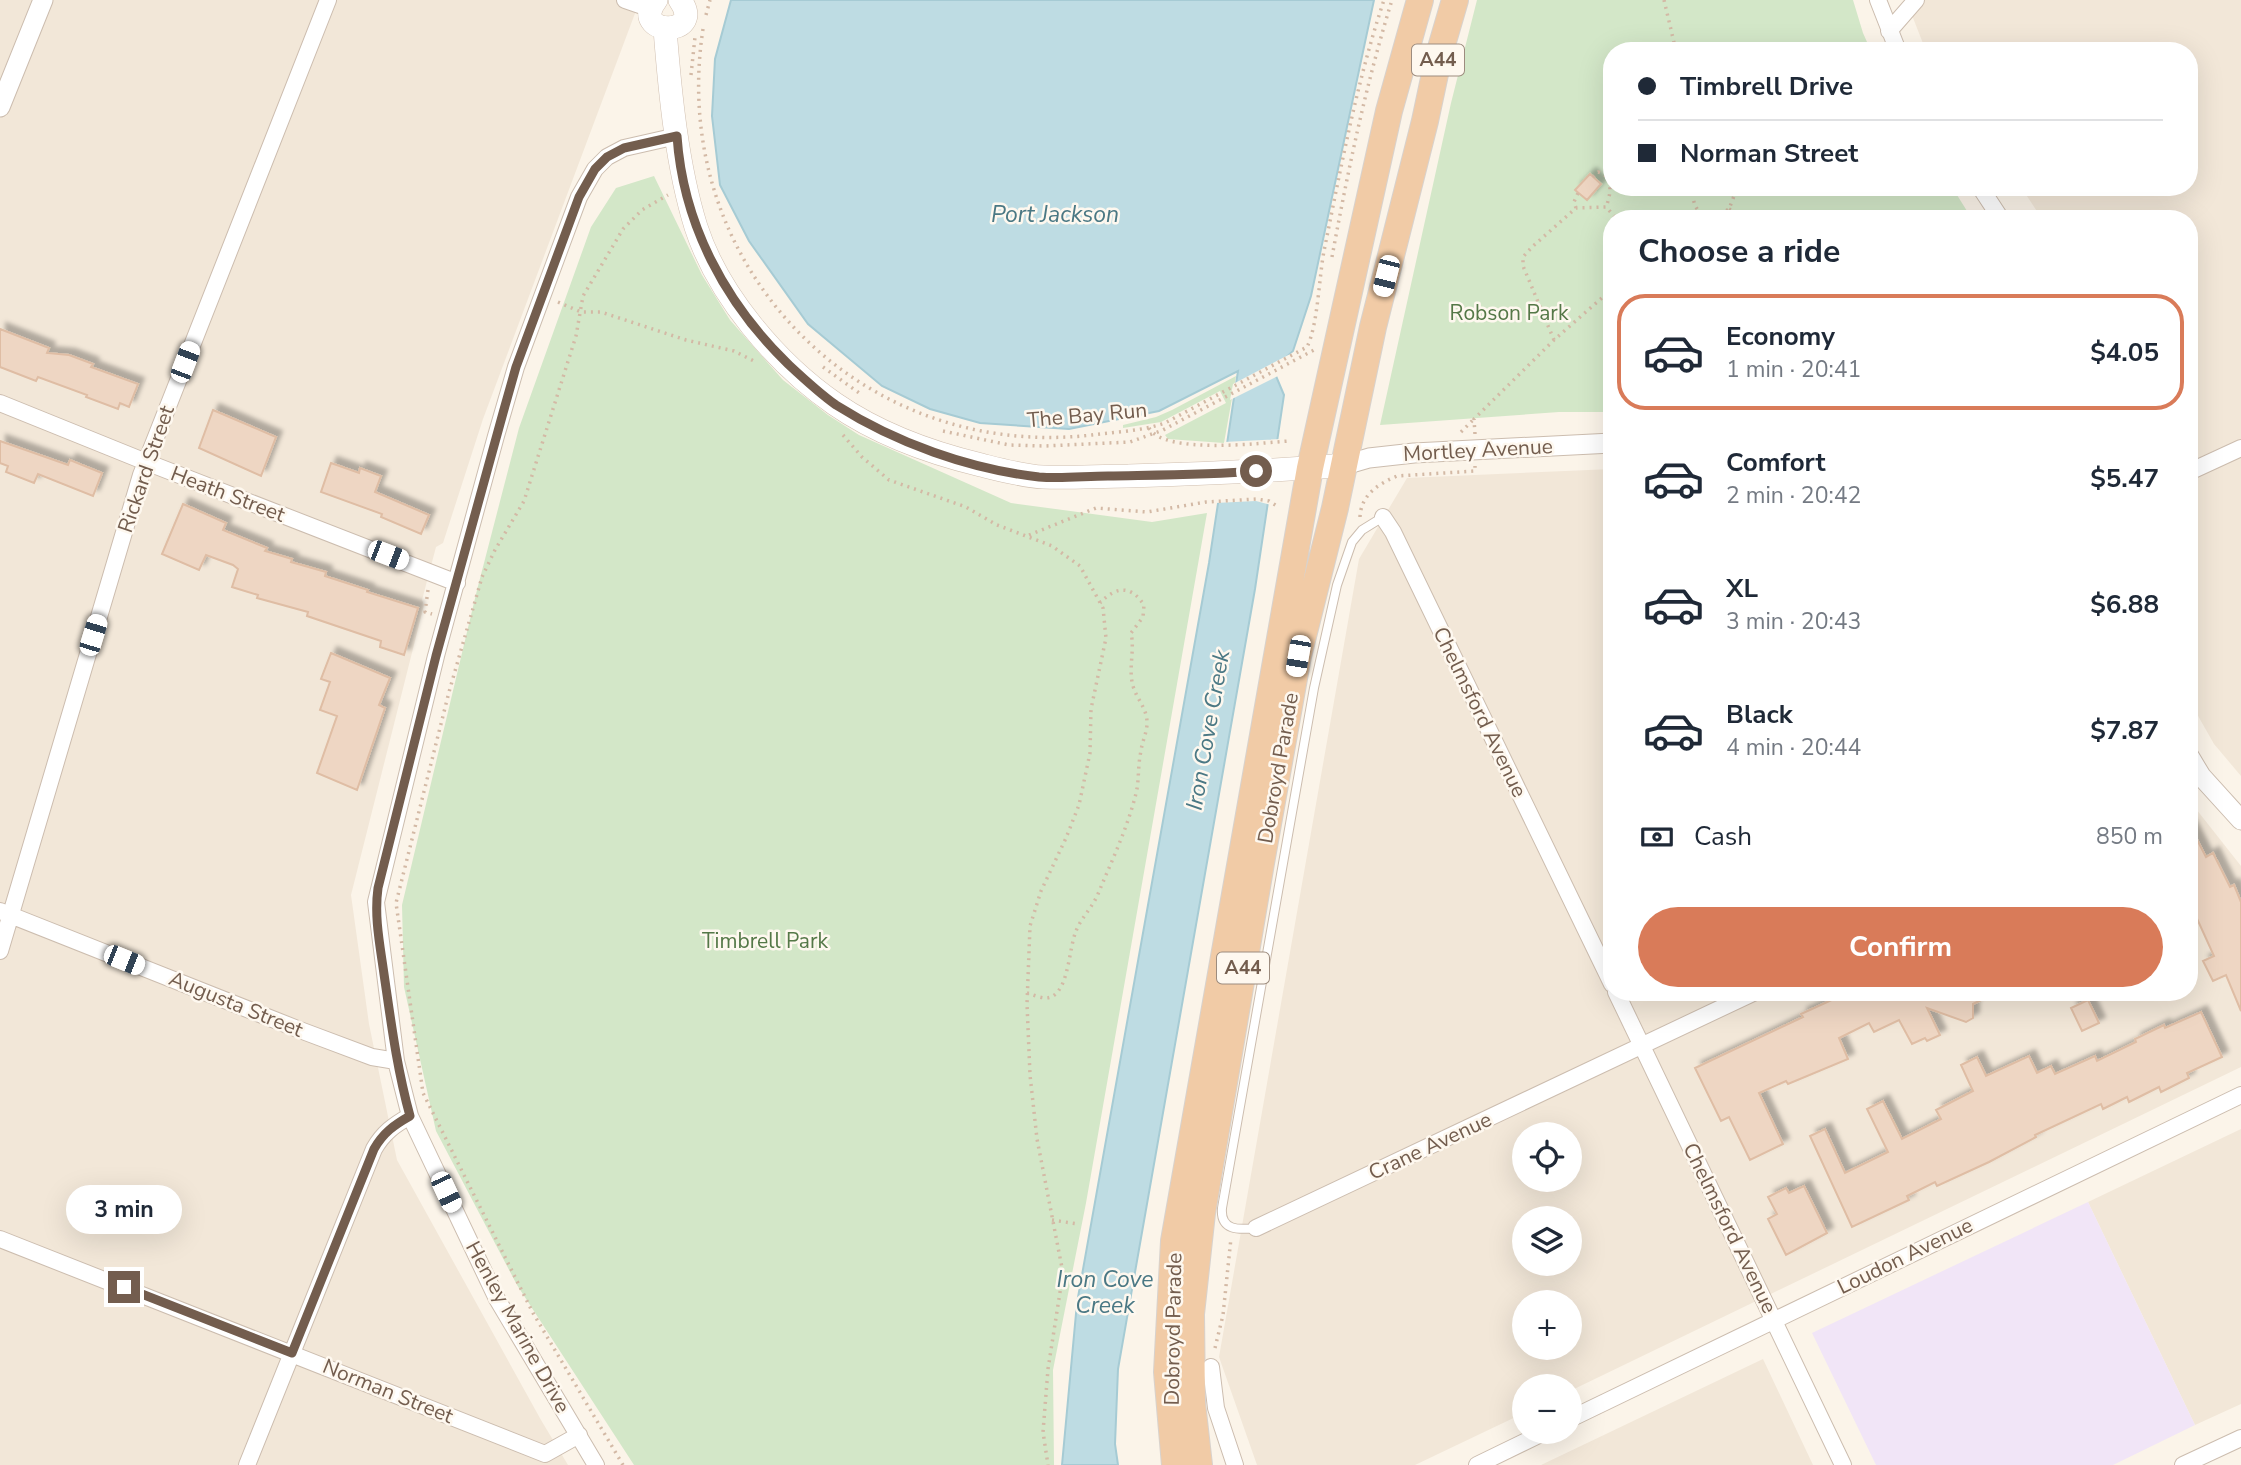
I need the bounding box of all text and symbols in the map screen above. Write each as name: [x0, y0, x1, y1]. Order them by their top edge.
road number: A44: [1412, 44, 1464, 76]
text: Timbrell Drive: [1680, 69, 1853, 104]
text: Norman Street: [1680, 136, 1858, 171]
water label: Port Jackson: [991, 199, 1119, 230]
text: Choose a ride: [1638, 230, 1840, 273]
car: [1371, 253, 1402, 299]
park label: Robson Park: [1450, 299, 1569, 327]
text: Economy: [1726, 319, 1835, 354]
icon: car: [1642, 321, 1705, 384]
text: $4.05: [2090, 335, 2159, 370]
car: [168, 339, 203, 385]
text: 1 min · 20:41: [1726, 354, 1861, 385]
street label: The Bay Run: [1026, 396, 1148, 434]
street label: Rickard Street: [111, 401, 181, 536]
street label: Mortley Avenue: [1402, 432, 1554, 468]
text: Comfort: [1726, 445, 1826, 480]
icon: car: [1642, 447, 1705, 510]
route start: [1240, 455, 1272, 487]
street label: Heath Street: [167, 459, 290, 529]
text: $5.47: [2090, 461, 2159, 496]
text: 2 min · 20:42: [1726, 480, 1861, 511]
car: [365, 538, 412, 572]
text: XL: [1726, 571, 1758, 606]
icon: car: [1642, 573, 1705, 636]
text: $6.88: [2090, 587, 2159, 622]
text: 3 min · 20:43: [1726, 606, 1861, 637]
car: [77, 612, 110, 658]
street label: Chelmsford Avenue: [1427, 622, 1533, 802]
car: [1285, 633, 1312, 679]
water label: Iron Cove Creek: [1179, 647, 1237, 813]
street label: Dobroyd Parade: [1251, 690, 1305, 846]
text: Black: [1726, 697, 1793, 732]
icon: car: [1642, 699, 1705, 762]
text: $7.87: [2090, 713, 2159, 748]
text: 4 min · 20:44: [1726, 732, 1861, 763]
icon: cash: [1638, 818, 1676, 856]
text: Cash: [1694, 819, 1752, 854]
text: 850 m: [2096, 821, 2163, 852]
button: Confirm: [1638, 907, 2163, 987]
park label: Timbrell Park: [702, 927, 829, 955]
car: [101, 942, 148, 978]
road number: A44: [1217, 952, 1269, 984]
street label: Augusta Street: [165, 964, 308, 1044]
street label: Crane Avenue: [1364, 1105, 1496, 1187]
map controls: [1512, 1122, 1582, 1444]
button: locate: [1512, 1122, 1582, 1192]
street label: Chelmsford Avenue: [1677, 1138, 1783, 1318]
car: [428, 1169, 465, 1215]
callout: 3 min: [66, 1186, 182, 1234]
text: 3 min: [94, 1194, 154, 1225]
button: layers: [1512, 1206, 1582, 1276]
street label: Loudon Avenue: [1833, 1211, 1977, 1301]
street label: Henley Marine Drive: [459, 1236, 577, 1418]
street label: Dobroyd Parade: [1158, 1252, 1188, 1406]
water label: Iron Cove Creek: [1057, 1264, 1153, 1321]
route end: [108, 1271, 140, 1303]
button: +: [1512, 1290, 1582, 1360]
street label: Norman Street: [319, 1352, 458, 1430]
button: −: [1512, 1374, 1582, 1444]

